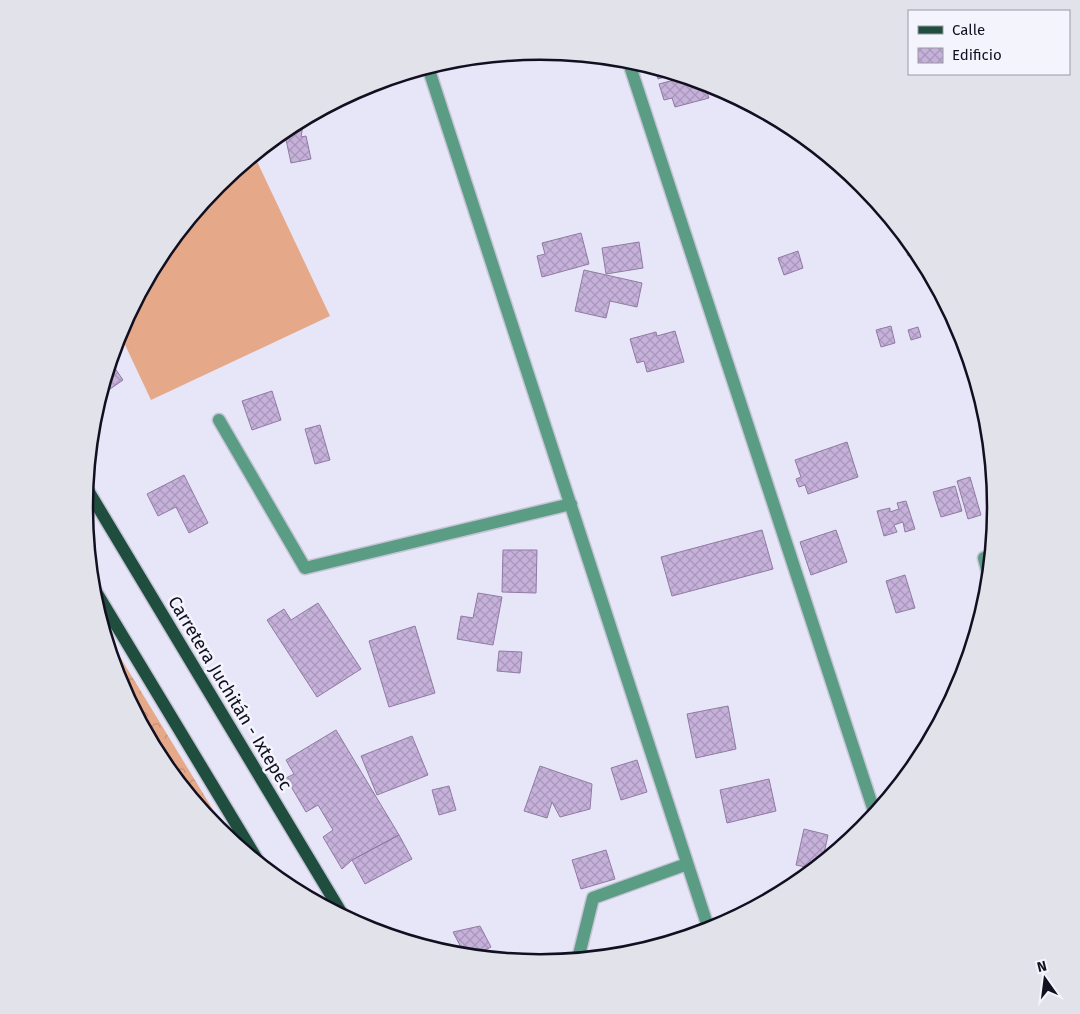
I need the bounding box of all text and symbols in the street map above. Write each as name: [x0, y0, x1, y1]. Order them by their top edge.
legend: [908, 10, 1070, 75]
text: Calle: [952, 21, 985, 39]
text: Edificio: [952, 46, 1002, 64]
street label: Carretera Juchitán - Ixtepec: [163, 592, 297, 794]
north arrow: [1020, 954, 1070, 1004]
text: N: [1035, 957, 1049, 976]

